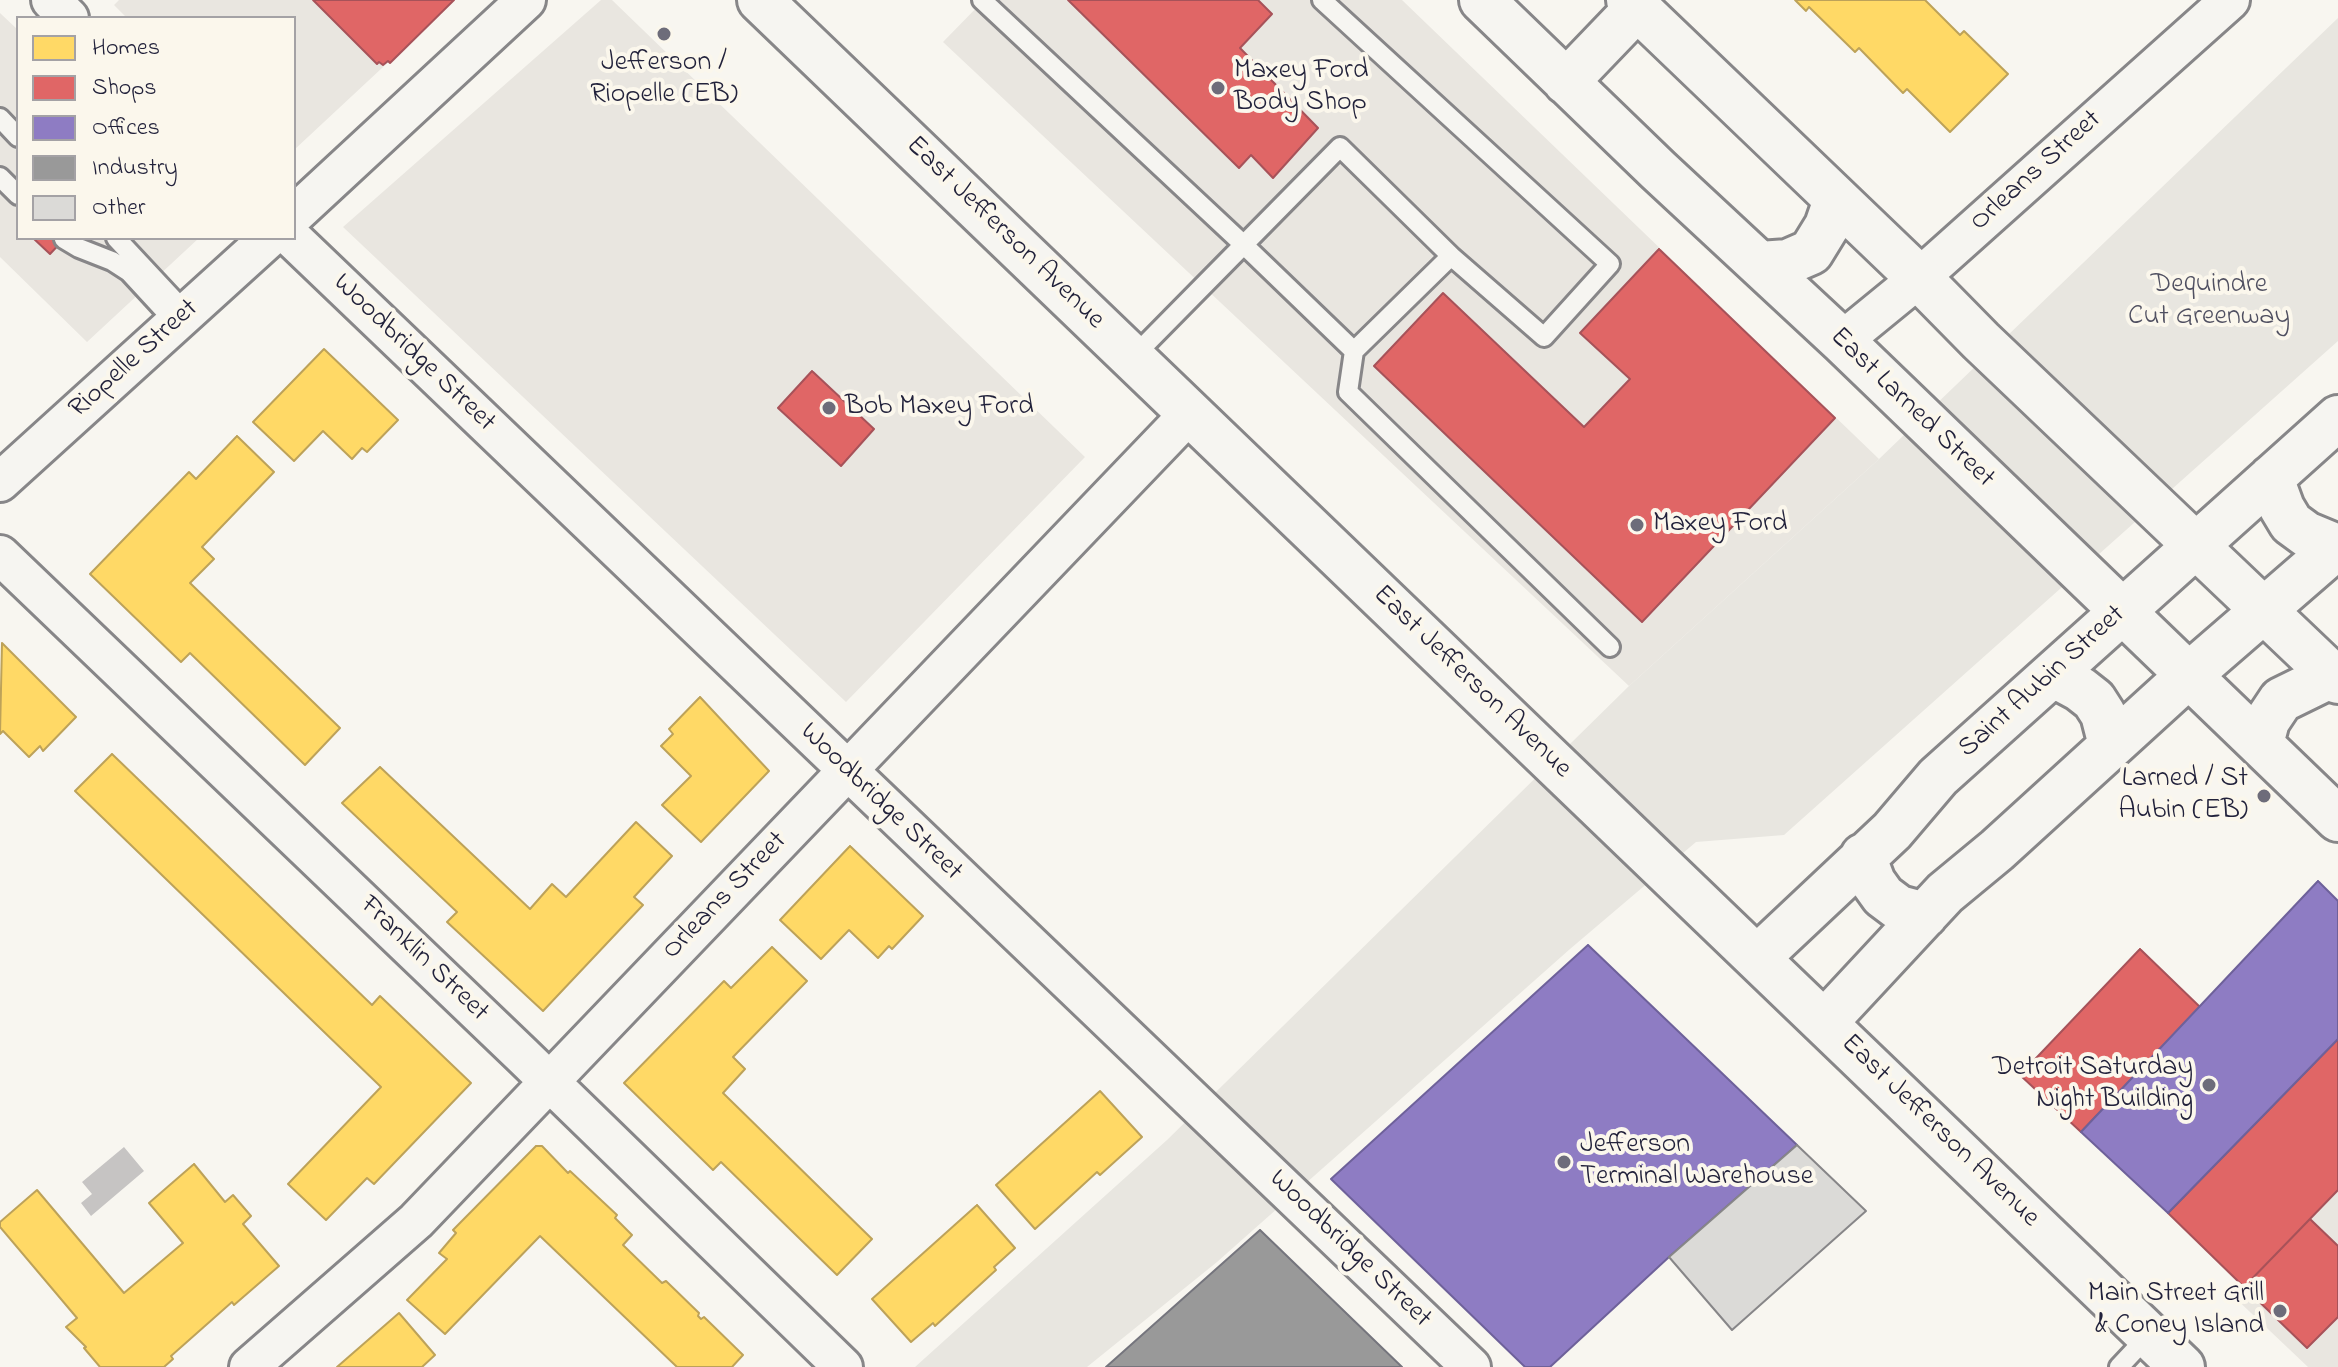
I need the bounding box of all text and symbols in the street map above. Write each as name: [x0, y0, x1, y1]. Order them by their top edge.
legend: [16, 16, 296, 240]
marker: Jefferson / Riopelle (EB): [655, 25, 673, 43]
text: Homes: [92, 31, 160, 66]
place label: Jefferson / Riopelle (EB): [590, 47, 738, 113]
place label: Maxey Ford Body Shop: [1234, 55, 1368, 121]
text: Shops: [92, 71, 157, 106]
marker: Maxey Ford Body Shop: [1209, 79, 1227, 97]
street label: Orleans Street: [1964, 104, 2110, 240]
text: Offices: [92, 111, 160, 146]
street label: East Jefferson Avenue: [898, 130, 1110, 338]
text: Industry: [92, 151, 178, 186]
text: Other: [92, 191, 145, 226]
street label: Woodbridge Street: [325, 268, 501, 440]
park label: Dequindre Cut Greenway: [2128, 269, 2290, 335]
street label: Riopelle Street: [63, 293, 207, 427]
street label: East Larned Street: [1821, 322, 2001, 496]
place label: Bob Maxey Ford: [845, 391, 1034, 425]
marker: Bob Maxey Ford: [820, 399, 838, 417]
place label: Maxey Ford: [1653, 508, 1787, 542]
marker: Maxey Ford: [1628, 516, 1646, 534]
street label: East Jefferson Avenue: [1365, 579, 1577, 787]
street label: Saint Aubin Street: [1953, 599, 2133, 767]
street label: Woodbridge Street: [792, 717, 968, 889]
place label: Larned / St Aubin (EB): [2118, 763, 2248, 829]
marker: Larned / St Aubin (EB): [2255, 787, 2273, 805]
street label: Orleans Street: [657, 826, 795, 968]
street label: Franklin Street: [351, 890, 495, 1030]
street label: East Jefferson Avenue: [1833, 1028, 2045, 1236]
place label: Detroit Saturday Night Building: [1992, 1052, 2193, 1118]
marker: Detroit Saturday Night Building: [2200, 1076, 2218, 1094]
place label: Jefferson Terminal Warehouse: [1580, 1129, 1813, 1195]
marker: Jefferson Terminal Warehouse: [1555, 1153, 1573, 1171]
street label: Woodbridge Street: [1261, 1164, 1437, 1336]
place label: Main Street Grill & Coney Island: [2088, 1278, 2264, 1344]
marker: Main Street Grill & Coney Island: [2271, 1302, 2289, 1320]

